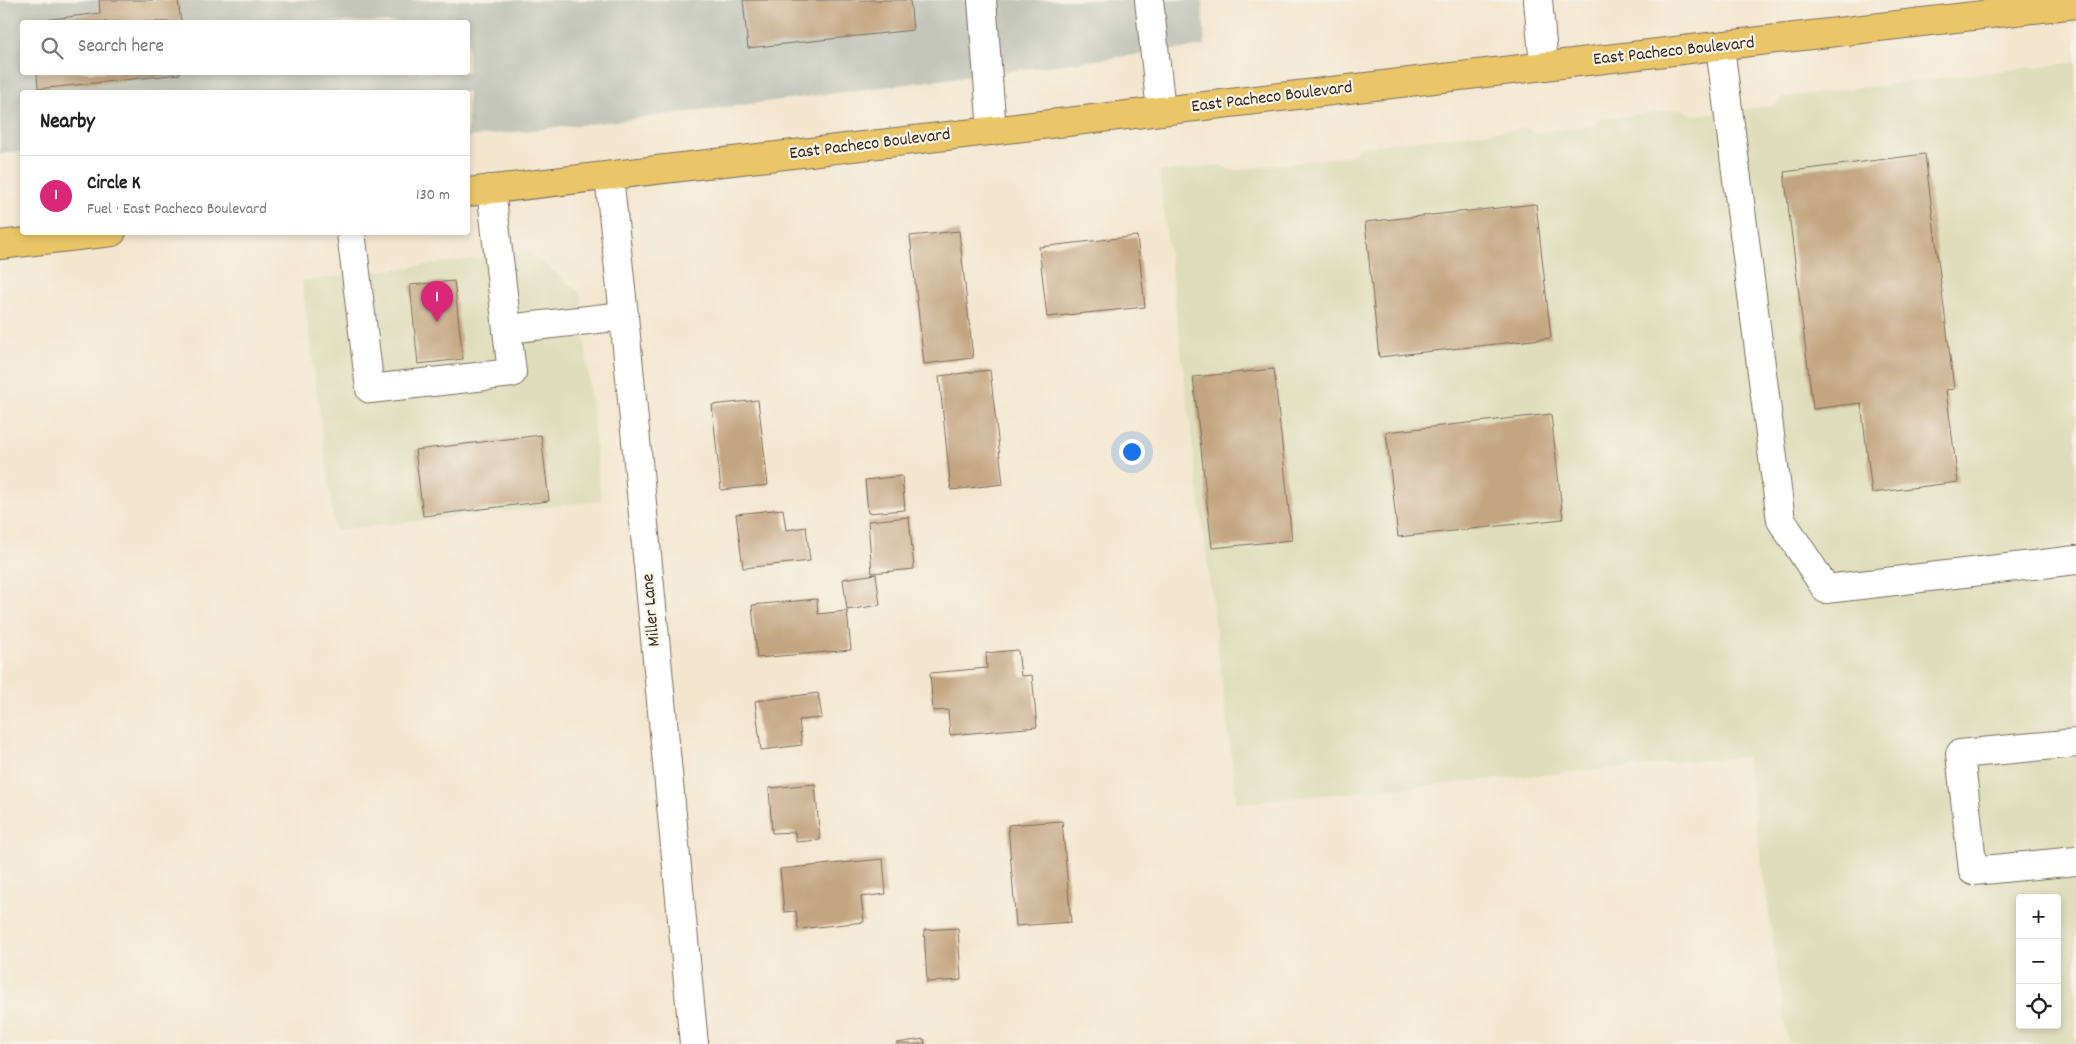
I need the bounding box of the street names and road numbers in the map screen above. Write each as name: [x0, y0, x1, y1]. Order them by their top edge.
street label: East Pacheco Boulevard: [1592, 31, 1756, 73]
street label: East Pacheco Boulevard: [1190, 76, 1354, 120]
street label: East Pacheco Boulevard: [788, 123, 952, 167]
street label: Miller Lane: [636, 572, 668, 648]

